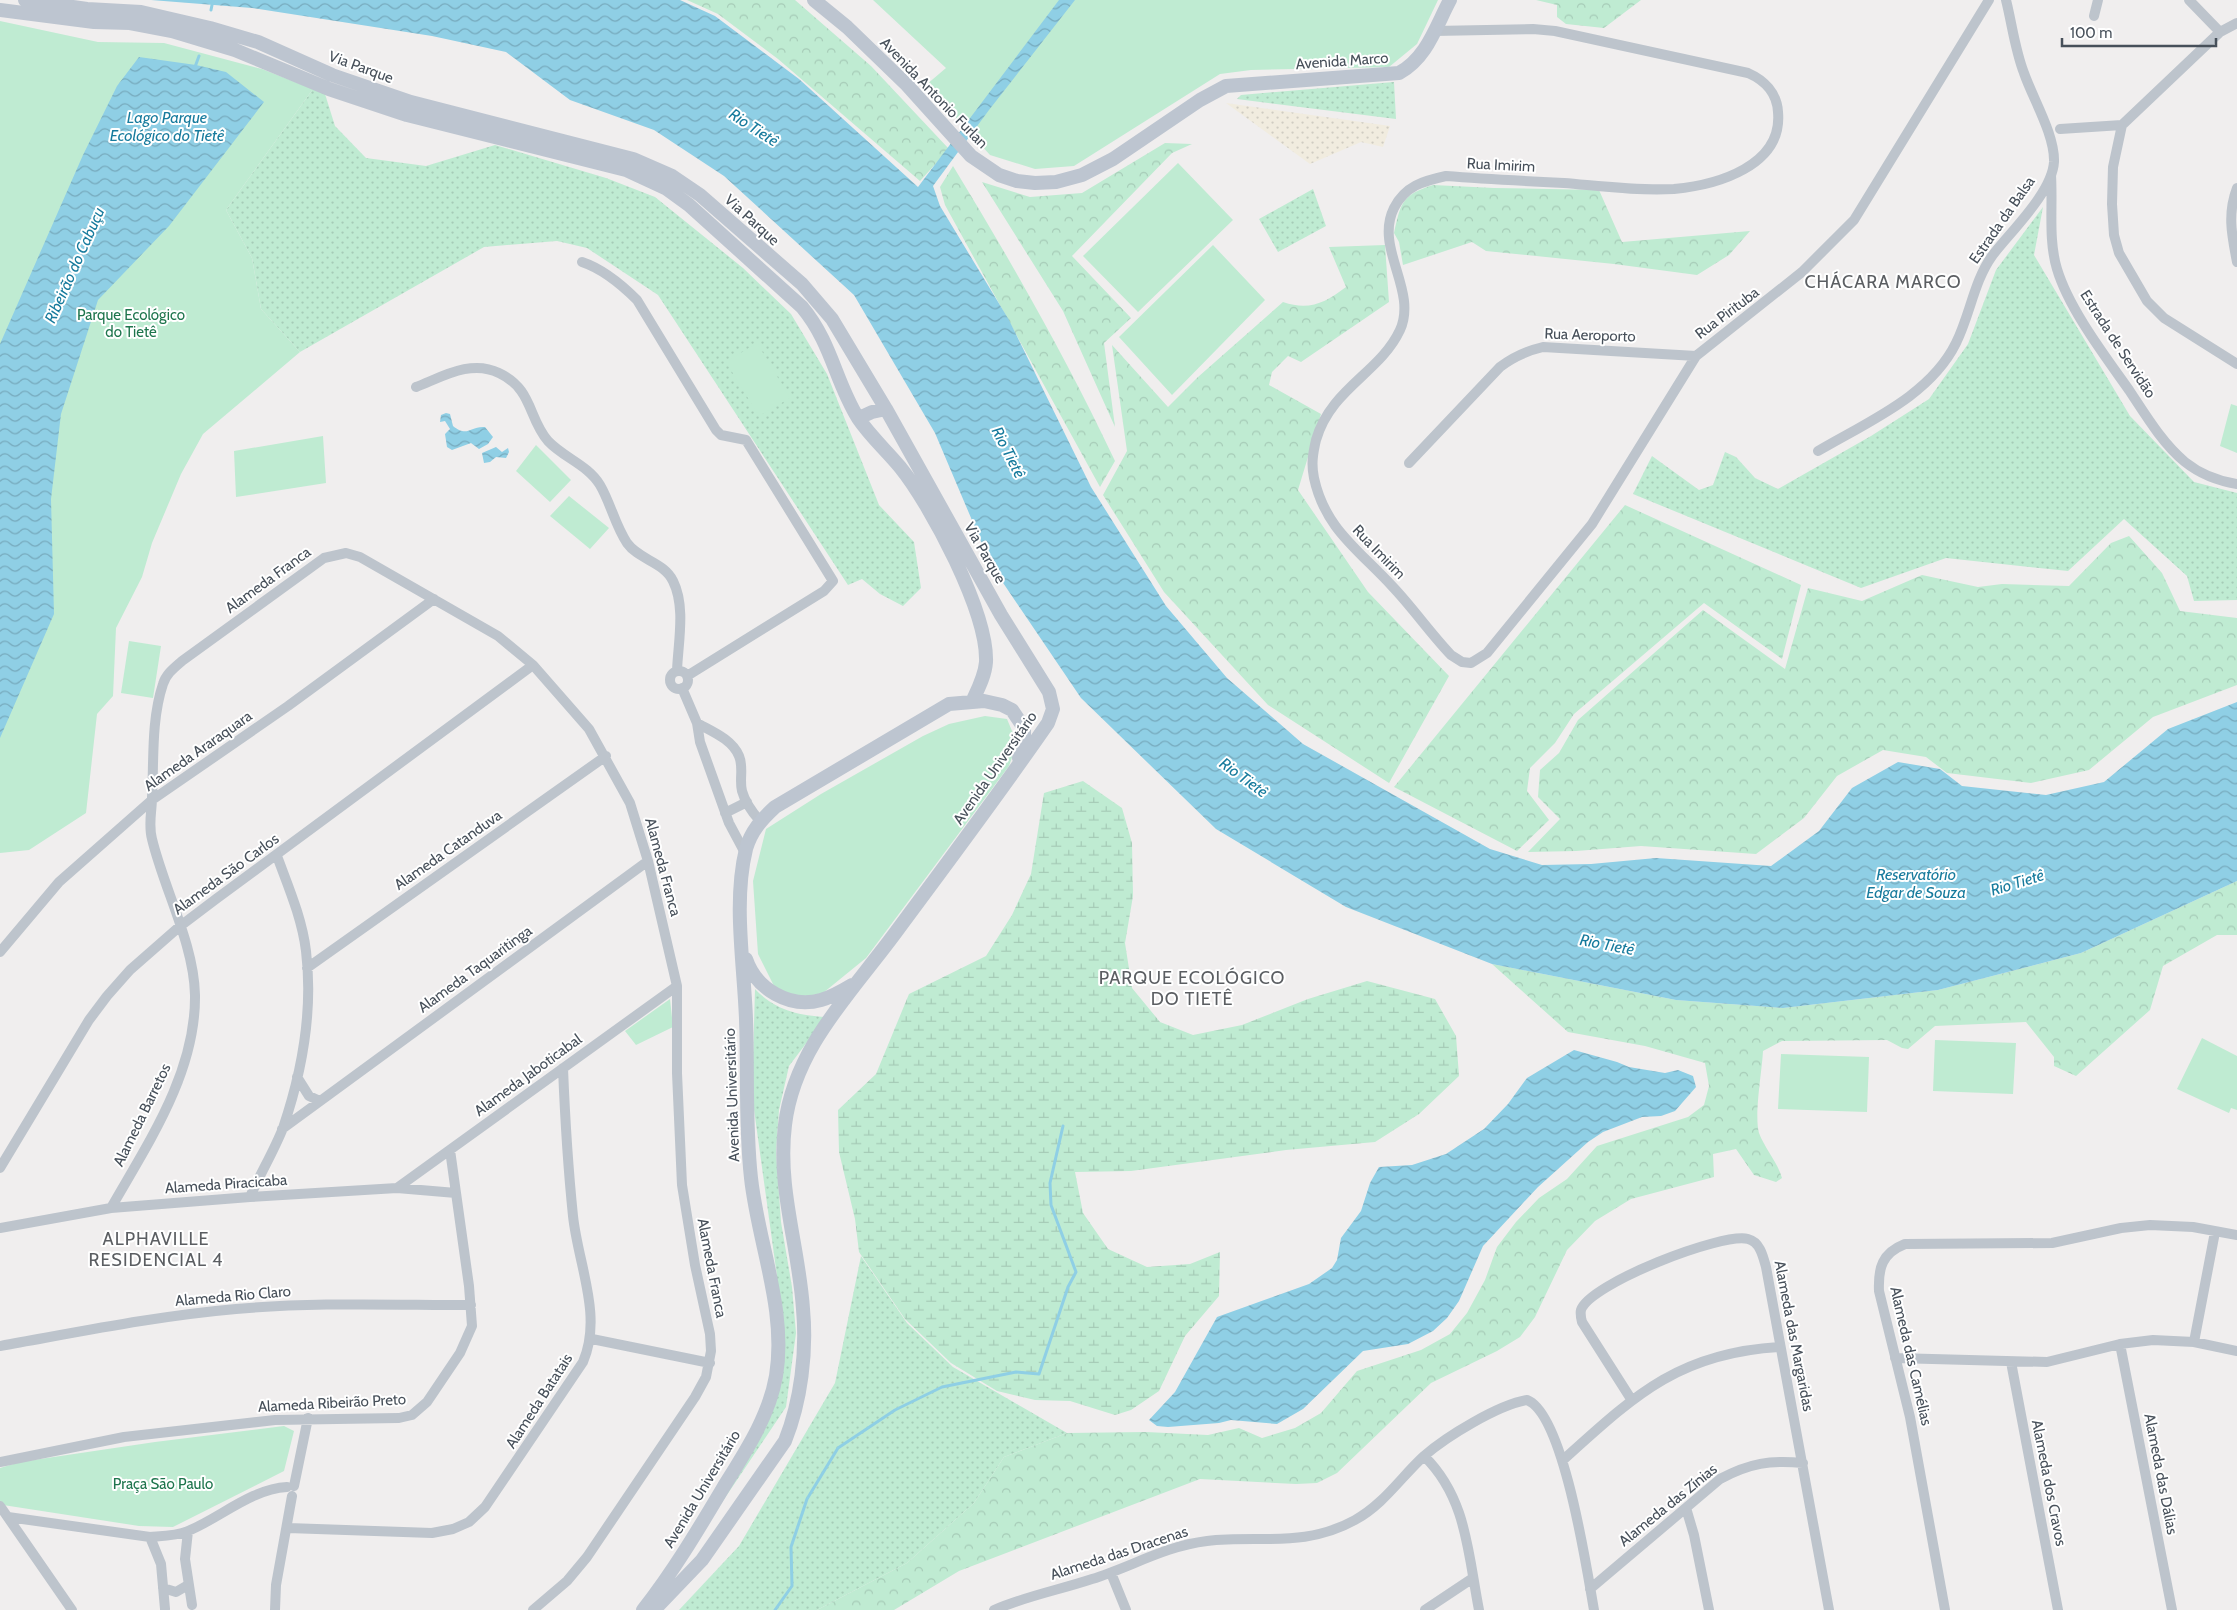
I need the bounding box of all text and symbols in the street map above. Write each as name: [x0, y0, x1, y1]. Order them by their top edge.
scale bar: [2062, 15, 2216, 47]
text: 100 m: [2070, 24, 2112, 42]
street label: Avenida Antonio Furlan: [876, 34, 992, 152]
street label: Via Parque: [326, 47, 396, 87]
street label: Avenida Marco: [1295, 49, 1389, 73]
water label: Rio Tietê: [725, 104, 783, 151]
water label: Lago Parque Ecológico do Tietê: [110, 108, 225, 145]
street label: Rua Imirim: [1466, 154, 1536, 176]
street label: Estrada da Balsa: [1965, 172, 2039, 267]
street label: Via Parque: [721, 191, 783, 250]
water label: Ribeirão do Cabuçu: [40, 204, 109, 326]
district label: CHÁCARA MARCO: [1804, 271, 1962, 293]
street label: Rua Pirituba: [1691, 283, 1763, 343]
street label: Estrada de Servidão: [2076, 287, 2160, 401]
park label: Parque Ecológico do Tietê: [77, 306, 185, 341]
street label: Rua Aeroporto: [1544, 324, 1636, 346]
water label: Rio Tietê: [988, 423, 1030, 482]
street label: Via Parque: [960, 519, 1010, 587]
street label: Rua Imirim: [1349, 521, 1409, 583]
street label: Alameda Franca: [222, 543, 315, 617]
street label: Alameda Araraquara: [141, 707, 256, 795]
street label: Avenida Universitário: [949, 708, 1041, 828]
water label: Rio Tietê: [1216, 754, 1272, 802]
street label: Alameda Catanduva: [391, 806, 506, 894]
street label: Alameda Franca: [641, 816, 685, 919]
street label: Alameda São Carlos: [170, 830, 282, 918]
water label: Reservatório Edgar de Souza: [1866, 865, 1966, 902]
water label: Rio Tietê: [1988, 865, 2047, 900]
street label: Alameda Taquaritinga: [414, 921, 536, 1016]
water label: Rio Tietê: [1578, 930, 1636, 959]
district label: PARQUE ECOLÓGICO DO TIETÊ: [1099, 967, 1285, 1010]
street label: Avenida Universitário: [721, 1028, 743, 1162]
street label: Alameda Jaboticabal: [471, 1030, 586, 1120]
street label: Alameda Barretos: [109, 1061, 175, 1169]
street label: Alameda Piracicaba: [164, 1171, 289, 1197]
street label: Alameda Franca: [694, 1217, 731, 1320]
district label: ALPHAVILLE RESIDENCIAL 4: [89, 1228, 223, 1271]
street label: Alameda das Margaridas: [1771, 1259, 1817, 1413]
street label: Alameda Rio Claro: [174, 1282, 292, 1310]
street label: Alameda das Camélias: [1886, 1285, 1936, 1427]
street label: Alameda Batatais: [502, 1350, 576, 1452]
street label: Alameda Ribeirão Preto: [257, 1390, 407, 1416]
street label: Alameda das Dálias: [2140, 1412, 2182, 1536]
street label: Alameda dos Cravos: [2028, 1418, 2070, 1548]
street label: Avenida Universitário: [660, 1427, 744, 1551]
street label: Alameda das Zínias: [1615, 1460, 1721, 1550]
park label: Praça São Paulo: [113, 1475, 213, 1493]
street label: Alameda das Dracenas: [1048, 1522, 1190, 1584]

